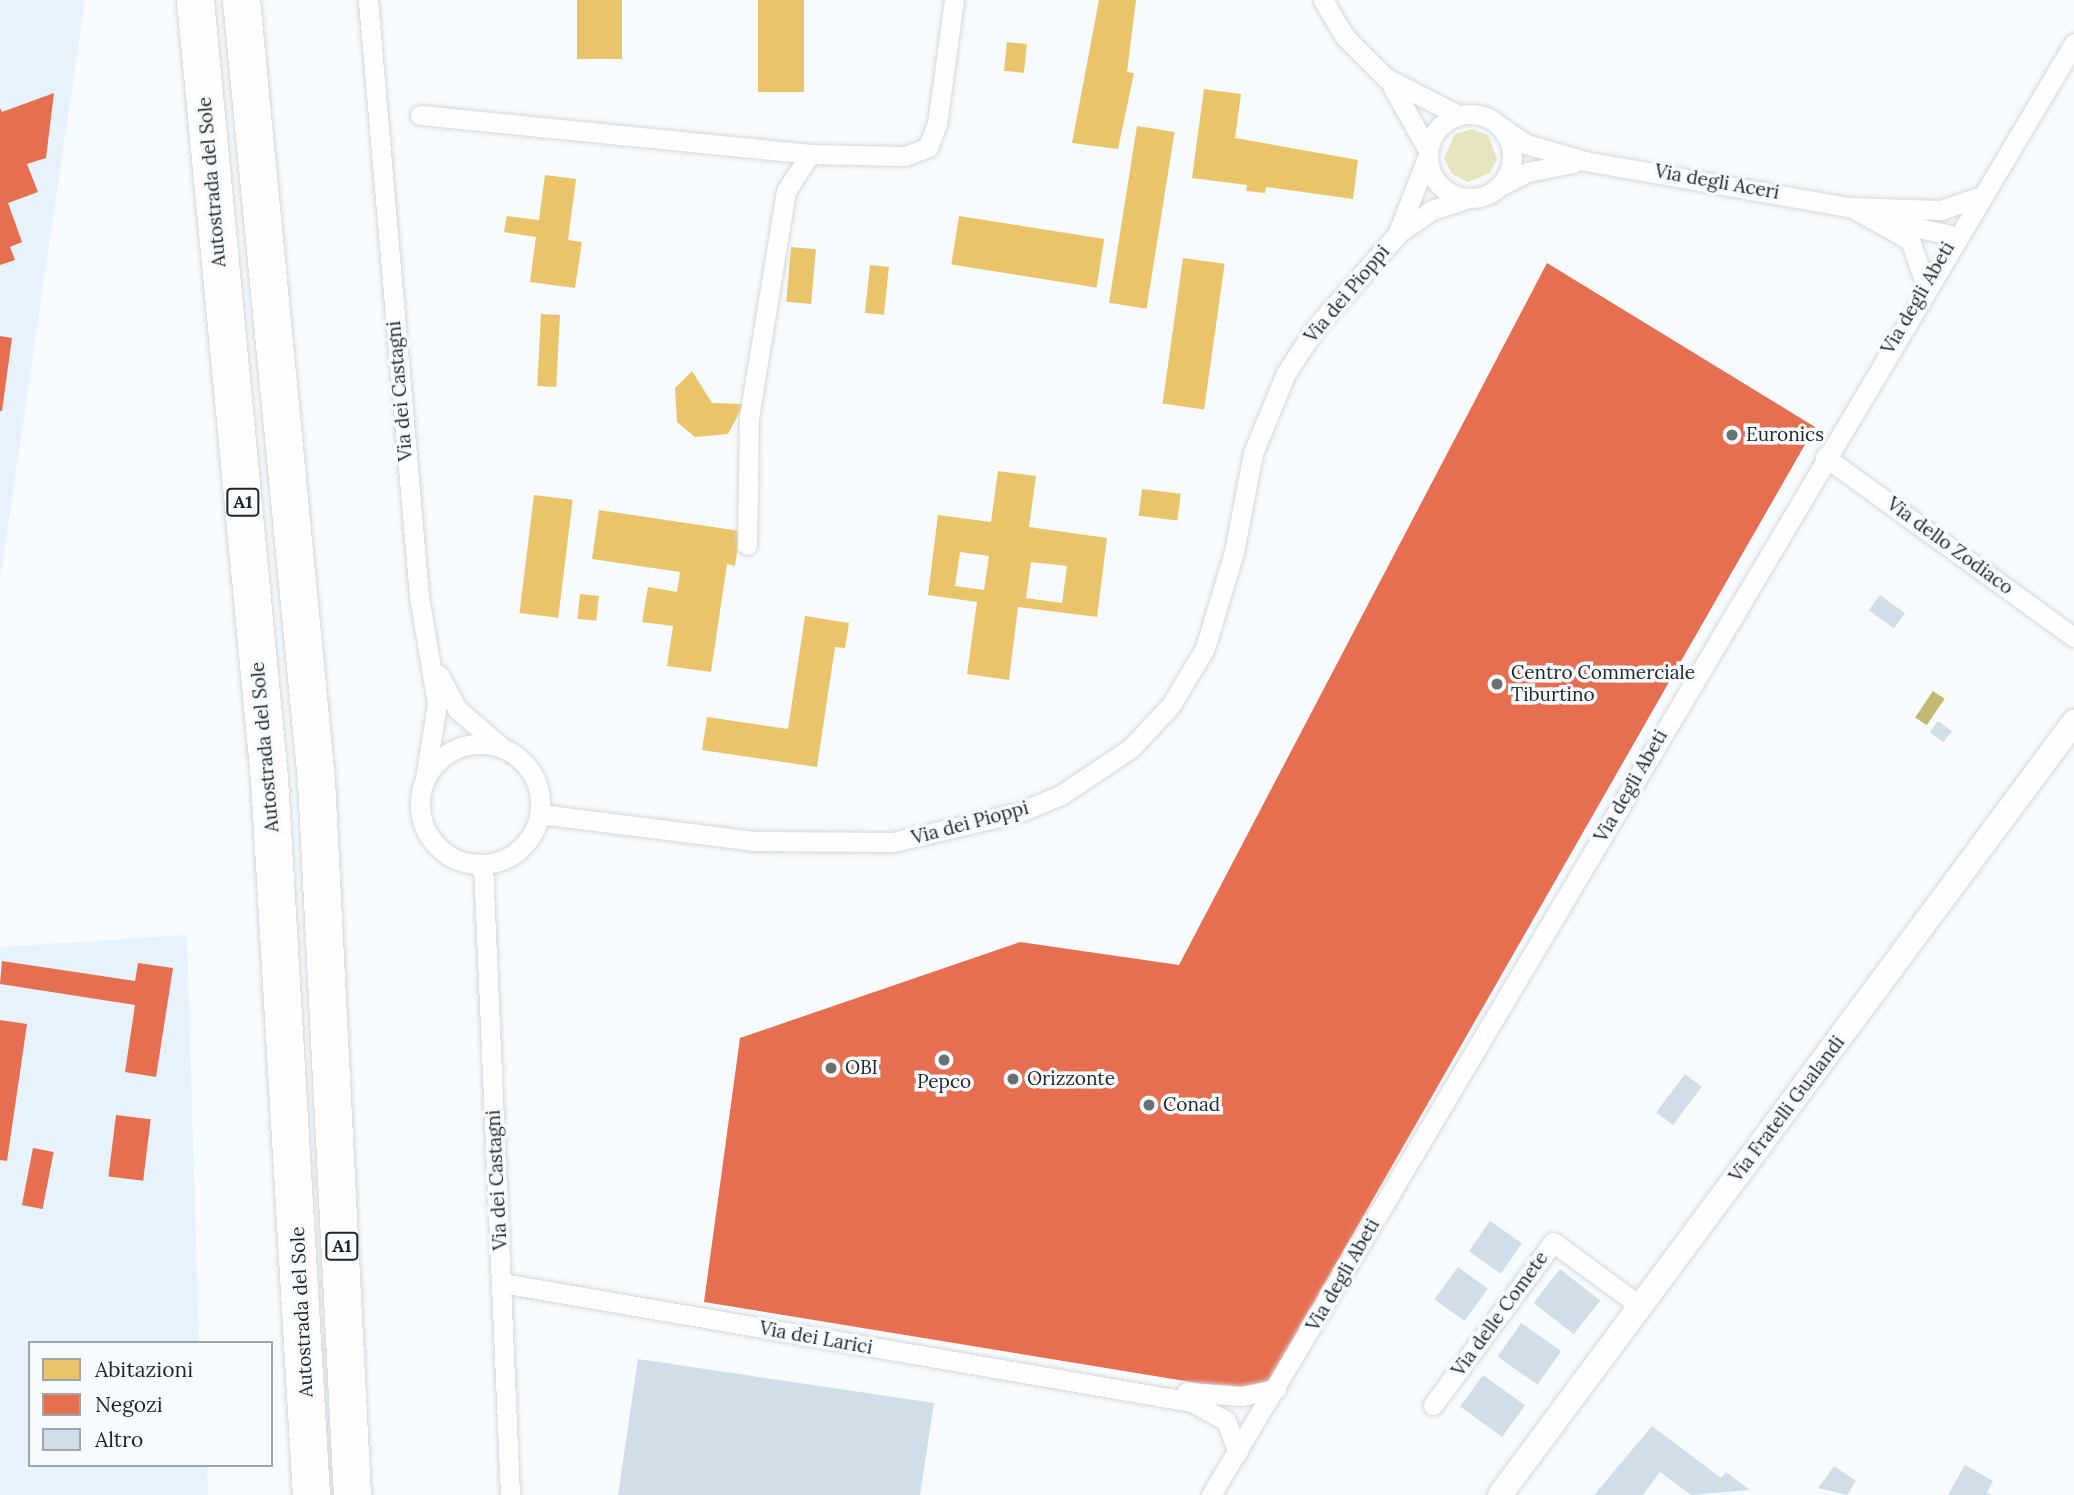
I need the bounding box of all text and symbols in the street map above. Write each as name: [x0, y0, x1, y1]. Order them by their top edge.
street label: Autostrada del Sole: [193, 96, 231, 268]
street label: Via degli Aceri: [1653, 160, 1781, 204]
street label: Via degli Abeti: [1877, 238, 1959, 358]
street label: Via dei Pioppi: [1300, 241, 1394, 347]
street label: Via dei Castagni: [383, 320, 417, 462]
place label: Euronics: [1746, 424, 1824, 446]
marker: Euronics: [1724, 427, 1740, 443]
road number: A1: [226, 488, 260, 516]
street label: Via dello Zodiaco: [1882, 492, 2018, 600]
street label: Autostrada del Sole: [246, 661, 284, 833]
place label: Centro Commerciale Tiburtino: [1511, 662, 1695, 706]
marker: Centro Commerciale Tiburtino: [1489, 676, 1505, 692]
street label: Via degli Abeti: [1590, 726, 1672, 846]
street label: Via dei Pioppi: [909, 796, 1031, 850]
street label: Via Fratelli Gualandi: [1725, 1031, 1849, 1187]
marker: Pepco: [936, 1052, 952, 1068]
place label: OBI: [845, 1057, 878, 1079]
marker: OBI: [823, 1060, 839, 1076]
place label: Orizzonte: [1027, 1068, 1115, 1090]
place label: Pepco: [917, 1071, 971, 1093]
marker: Orizzonte: [1005, 1071, 1021, 1087]
place label: Conad: [1163, 1094, 1220, 1116]
marker: Conad: [1141, 1097, 1157, 1113]
street label: Via dei Castagni: [482, 1109, 512, 1251]
street label: Via degli Abeti: [1302, 1215, 1384, 1335]
street label: Autostrada del Sole: [286, 1226, 318, 1398]
road number: A1: [324, 1232, 360, 1260]
street label: Via delle Comete: [1447, 1247, 1553, 1381]
street label: Via dei Larici: [758, 1317, 874, 1359]
legend: [28, 1341, 273, 1467]
text: Abitazioni: [95, 1356, 193, 1383]
text: Negozi: [95, 1391, 163, 1418]
text: Altro: [95, 1426, 143, 1453]

